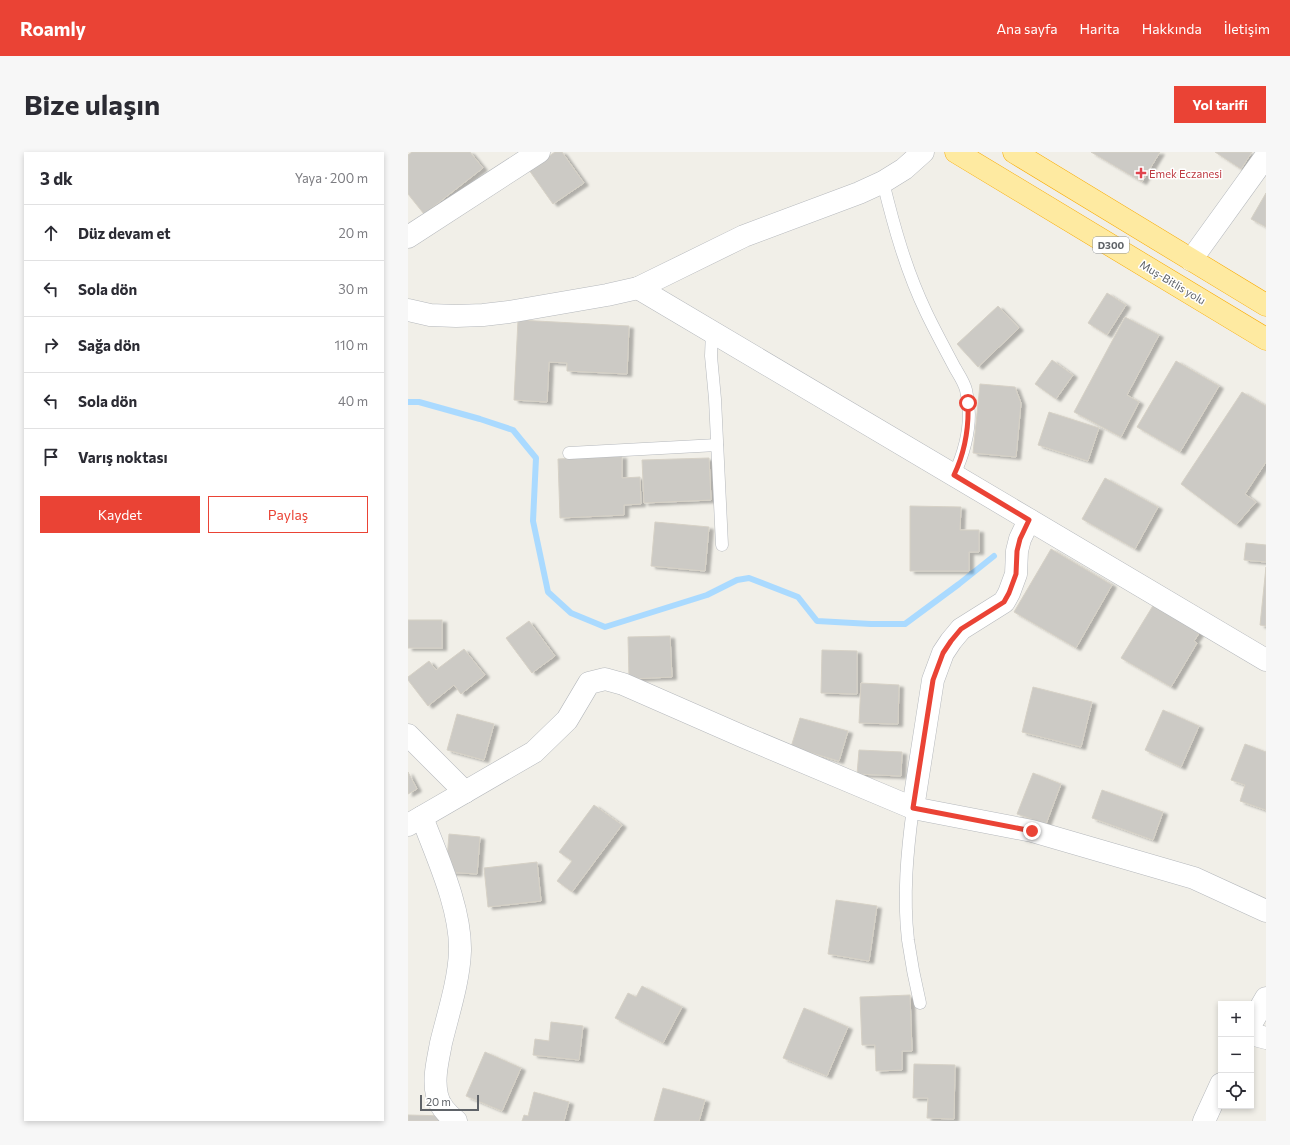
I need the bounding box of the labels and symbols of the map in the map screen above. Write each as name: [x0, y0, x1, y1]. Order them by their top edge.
place label: Emek Eczanesi: [1149, 167, 1222, 180]
marker: Emek Eczanesi: [1136, 168, 1146, 178]
road number: D300: [1093, 237, 1129, 253]
street label: Muş-Bitlis yolu: [1138, 257, 1208, 307]
route start: [959, 394, 977, 412]
route end: [1023, 822, 1041, 840]
scale bar: [420, 1093, 479, 1112]

